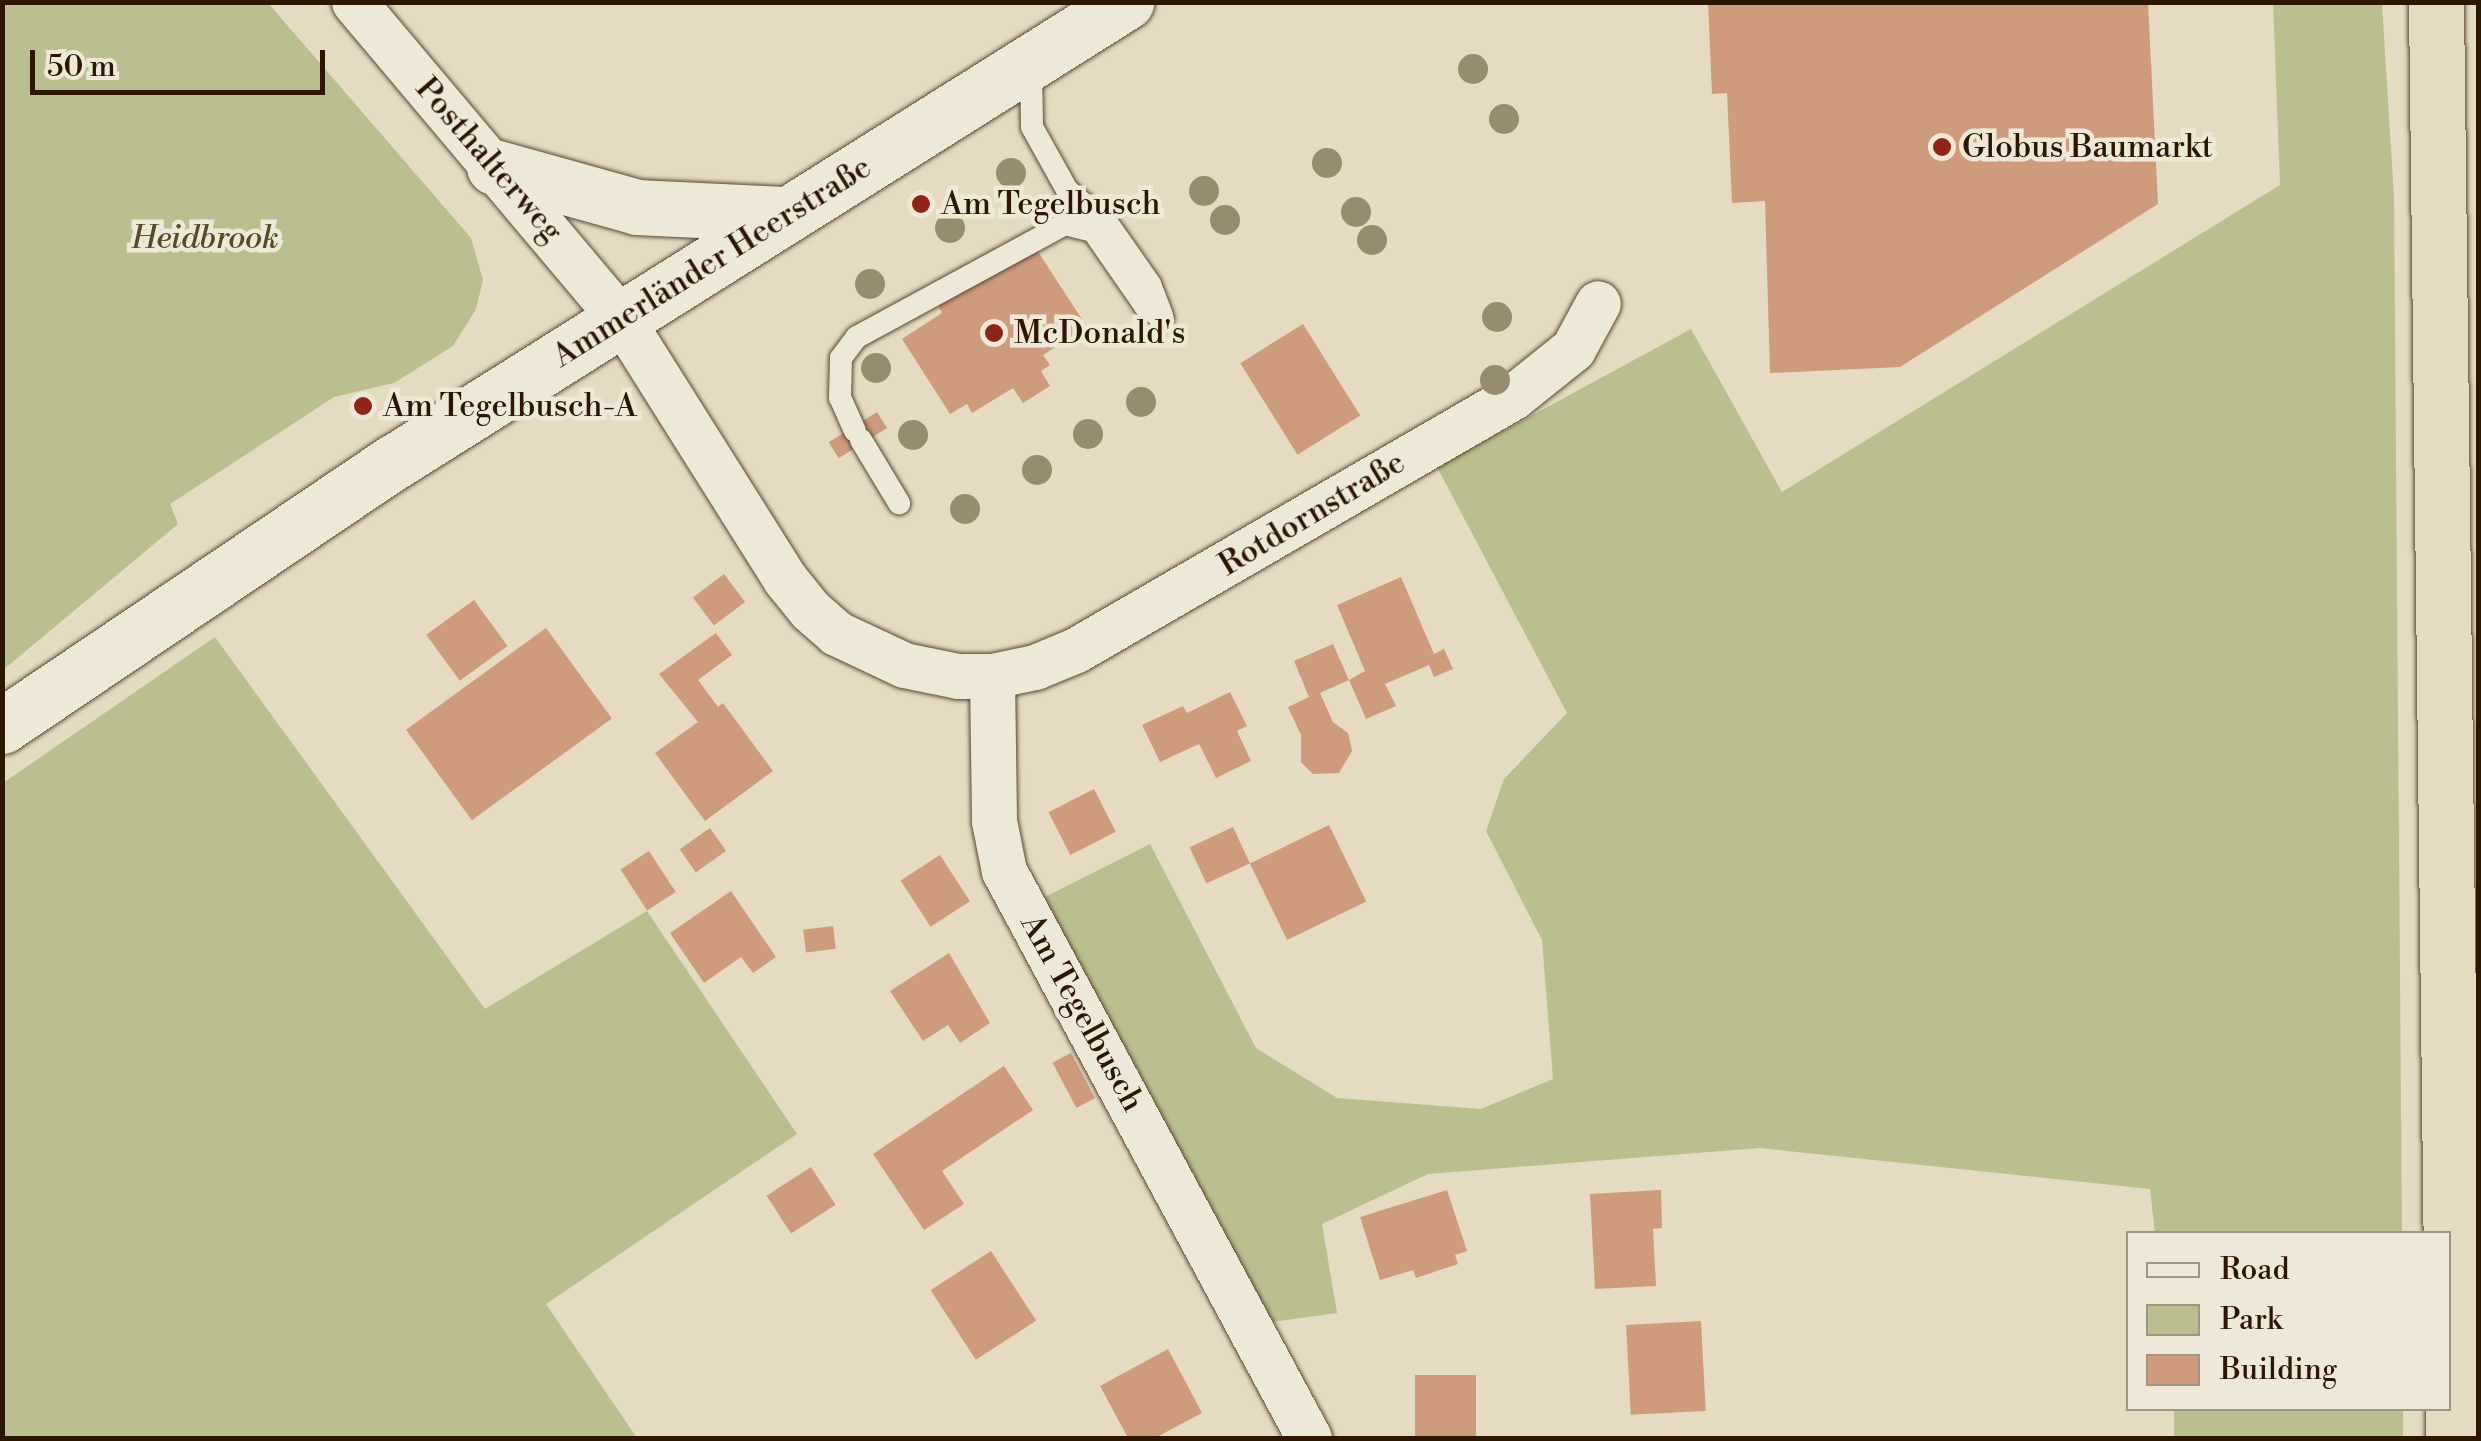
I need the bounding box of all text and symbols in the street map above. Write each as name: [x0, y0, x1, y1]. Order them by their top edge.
scale bar: [35, 30, 330, 92]
text: 50 m: [47, 48, 116, 86]
street label: Posthalterweg: [407, 70, 571, 250]
place label: Globus Baumarkt: [1962, 128, 2213, 166]
marker: Globus Baumarkt: [1931, 136, 1953, 158]
street label: Ammerländer Heerstraße: [546, 148, 878, 376]
place label: Am Tegelbusch: [941, 185, 1161, 223]
marker: Am Tegelbusch: [910, 193, 932, 215]
park label: Heidbrook: [131, 219, 279, 257]
place label: McDonald's: [1014, 314, 1185, 352]
marker: McDonald's: [983, 322, 1005, 344]
place label: Am Tegelbusch-A: [383, 387, 637, 425]
marker: Am Tegelbusch-A: [352, 395, 374, 417]
street label: Rotdornstraße: [1212, 443, 1412, 585]
street label: Am Tegelbusch: [1012, 908, 1152, 1118]
legend: [2126, 1231, 2451, 1411]
text: Road: [2220, 1251, 2290, 1289]
text: Park: [2220, 1301, 2282, 1339]
text: Building: [2220, 1351, 2337, 1389]

